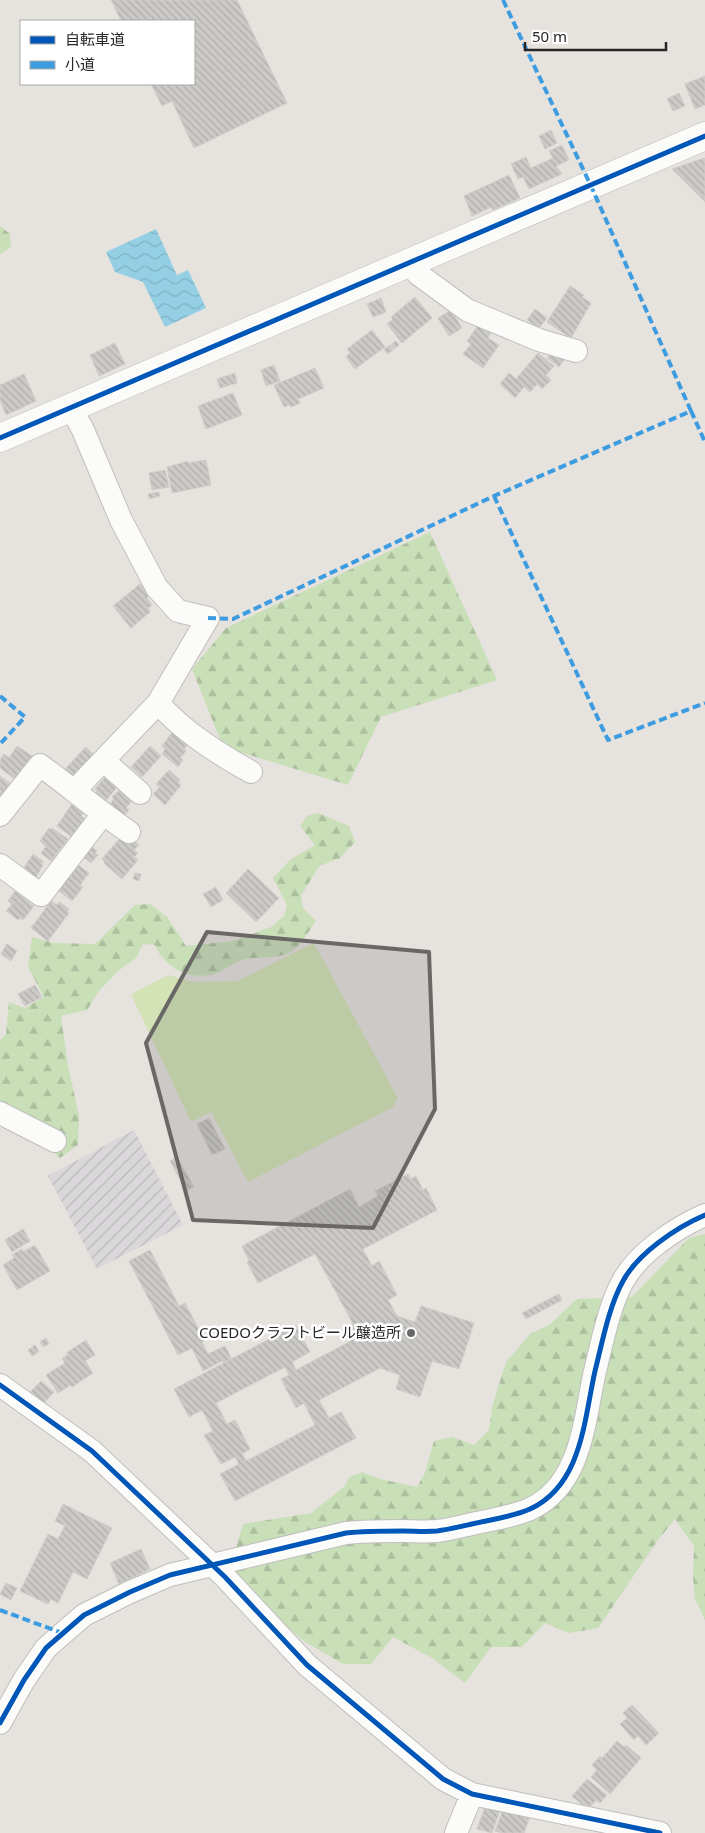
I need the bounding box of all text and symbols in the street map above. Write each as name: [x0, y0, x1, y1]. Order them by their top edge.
legend: [20, 20, 195, 85]
scale bar: [525, 20, 666, 52]
text: 50 m: [532, 26, 567, 46]
text: 自転車道: [65, 29, 125, 49]
text: 小道: [65, 54, 95, 74]
place label: COEDOクラフトビール醸造所: [199, 1322, 401, 1342]
marker: COEDOクラフトビール醸造所: [405, 1327, 417, 1339]

